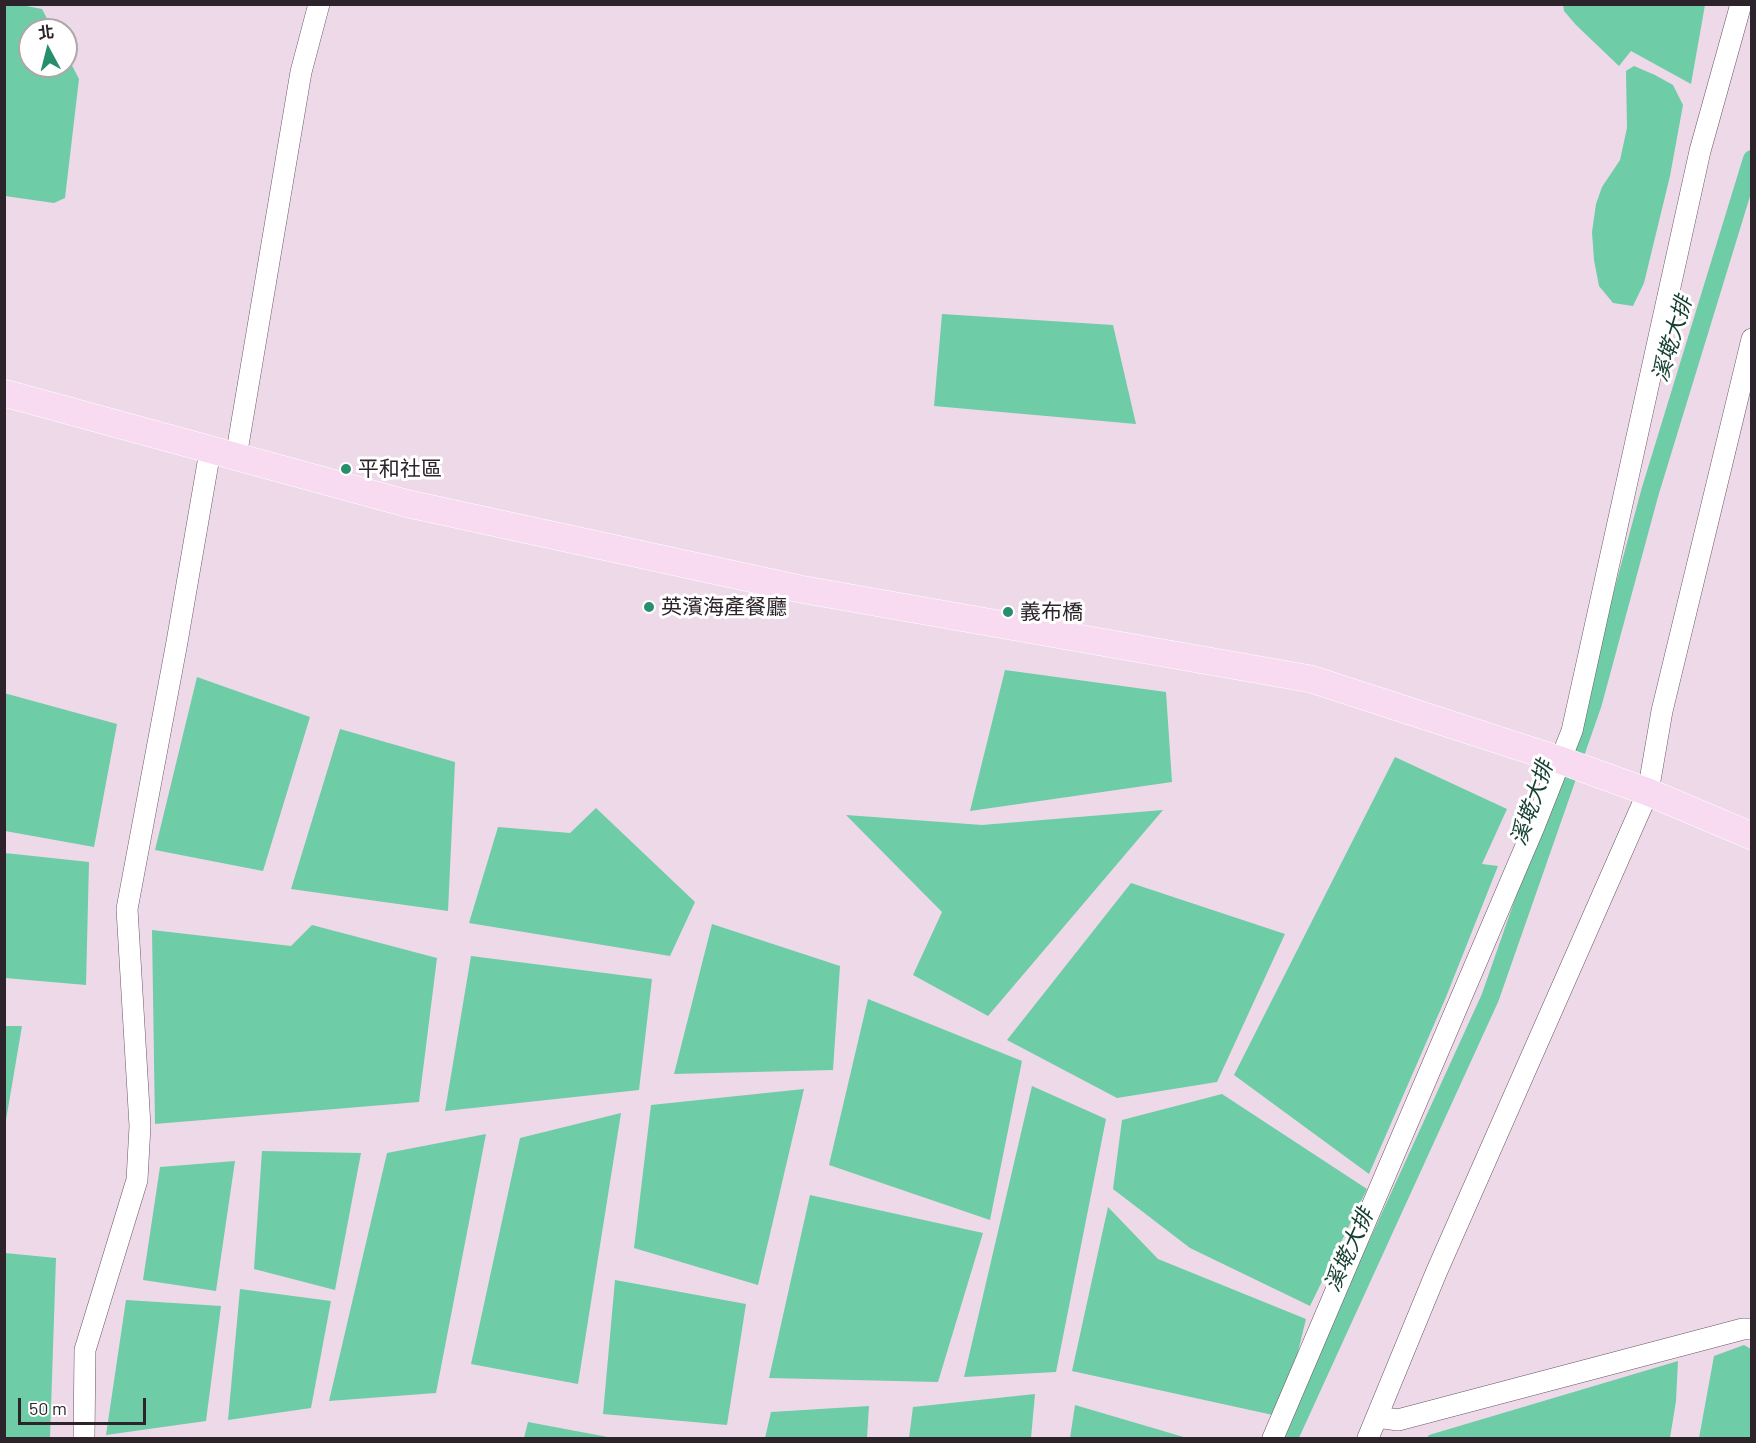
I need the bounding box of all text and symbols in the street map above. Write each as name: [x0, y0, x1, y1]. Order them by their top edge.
north arrow: [18, 18, 78, 78]
text: 北: [37, 21, 55, 42]
water label: 溪墘大排: [1647, 293, 1697, 385]
place label: 平和社區: [358, 456, 442, 482]
marker: 平和社區: [339, 462, 353, 476]
place label: 英濱海產餐廳: [661, 594, 787, 620]
place label: 義布橋: [1020, 599, 1083, 625]
marker: 英濱海產餐廳: [642, 600, 656, 614]
marker: 義布橋: [1001, 605, 1015, 619]
water label: 溪墘大排: [1505, 757, 1559, 849]
water label: 溪墘大排: [1319, 1204, 1379, 1296]
scale bar: [21, 1386, 148, 1424]
text: 50 m: [29, 1397, 67, 1419]

